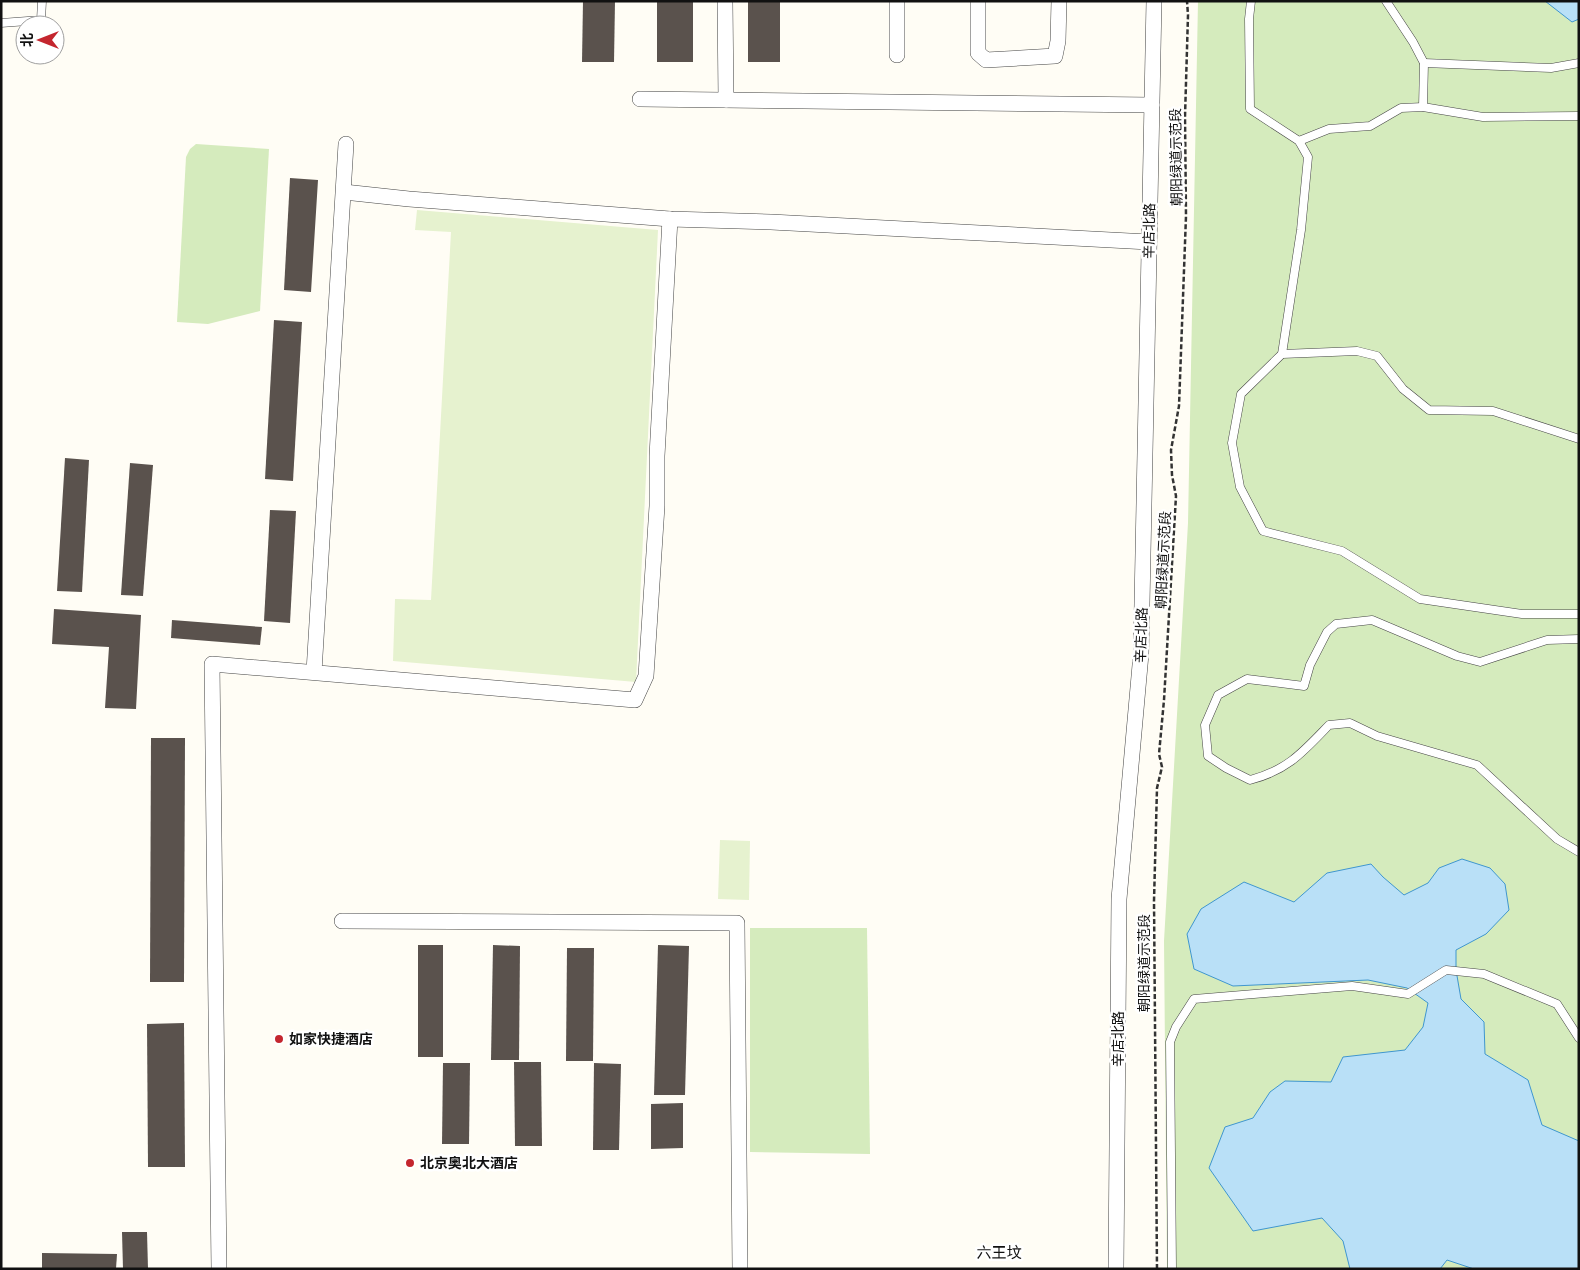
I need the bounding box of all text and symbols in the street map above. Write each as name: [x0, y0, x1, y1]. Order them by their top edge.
north arrow: [15, 15, 65, 65]
text: 北: [18, 33, 36, 47]
street label: 朝阳绿道示范段: [1166, 108, 1186, 206]
street label: 辛店北路: [1140, 203, 1158, 259]
street label: 朝阳绿道示范段: [1151, 511, 1175, 609]
street label: 辛店北路: [1131, 607, 1151, 663]
street label: 朝阳绿道示范段: [1135, 914, 1153, 1012]
street label: 辛店北路: [1109, 1011, 1127, 1067]
place label: 如家快捷酒店: [289, 1030, 373, 1048]
marker: 如家快捷酒店: [273, 1033, 285, 1045]
place label: 北京奥北大酒店: [420, 1154, 518, 1172]
marker: 北京奥北大酒店: [404, 1157, 416, 1169]
district label: 六王坟: [976, 1243, 1022, 1262]

